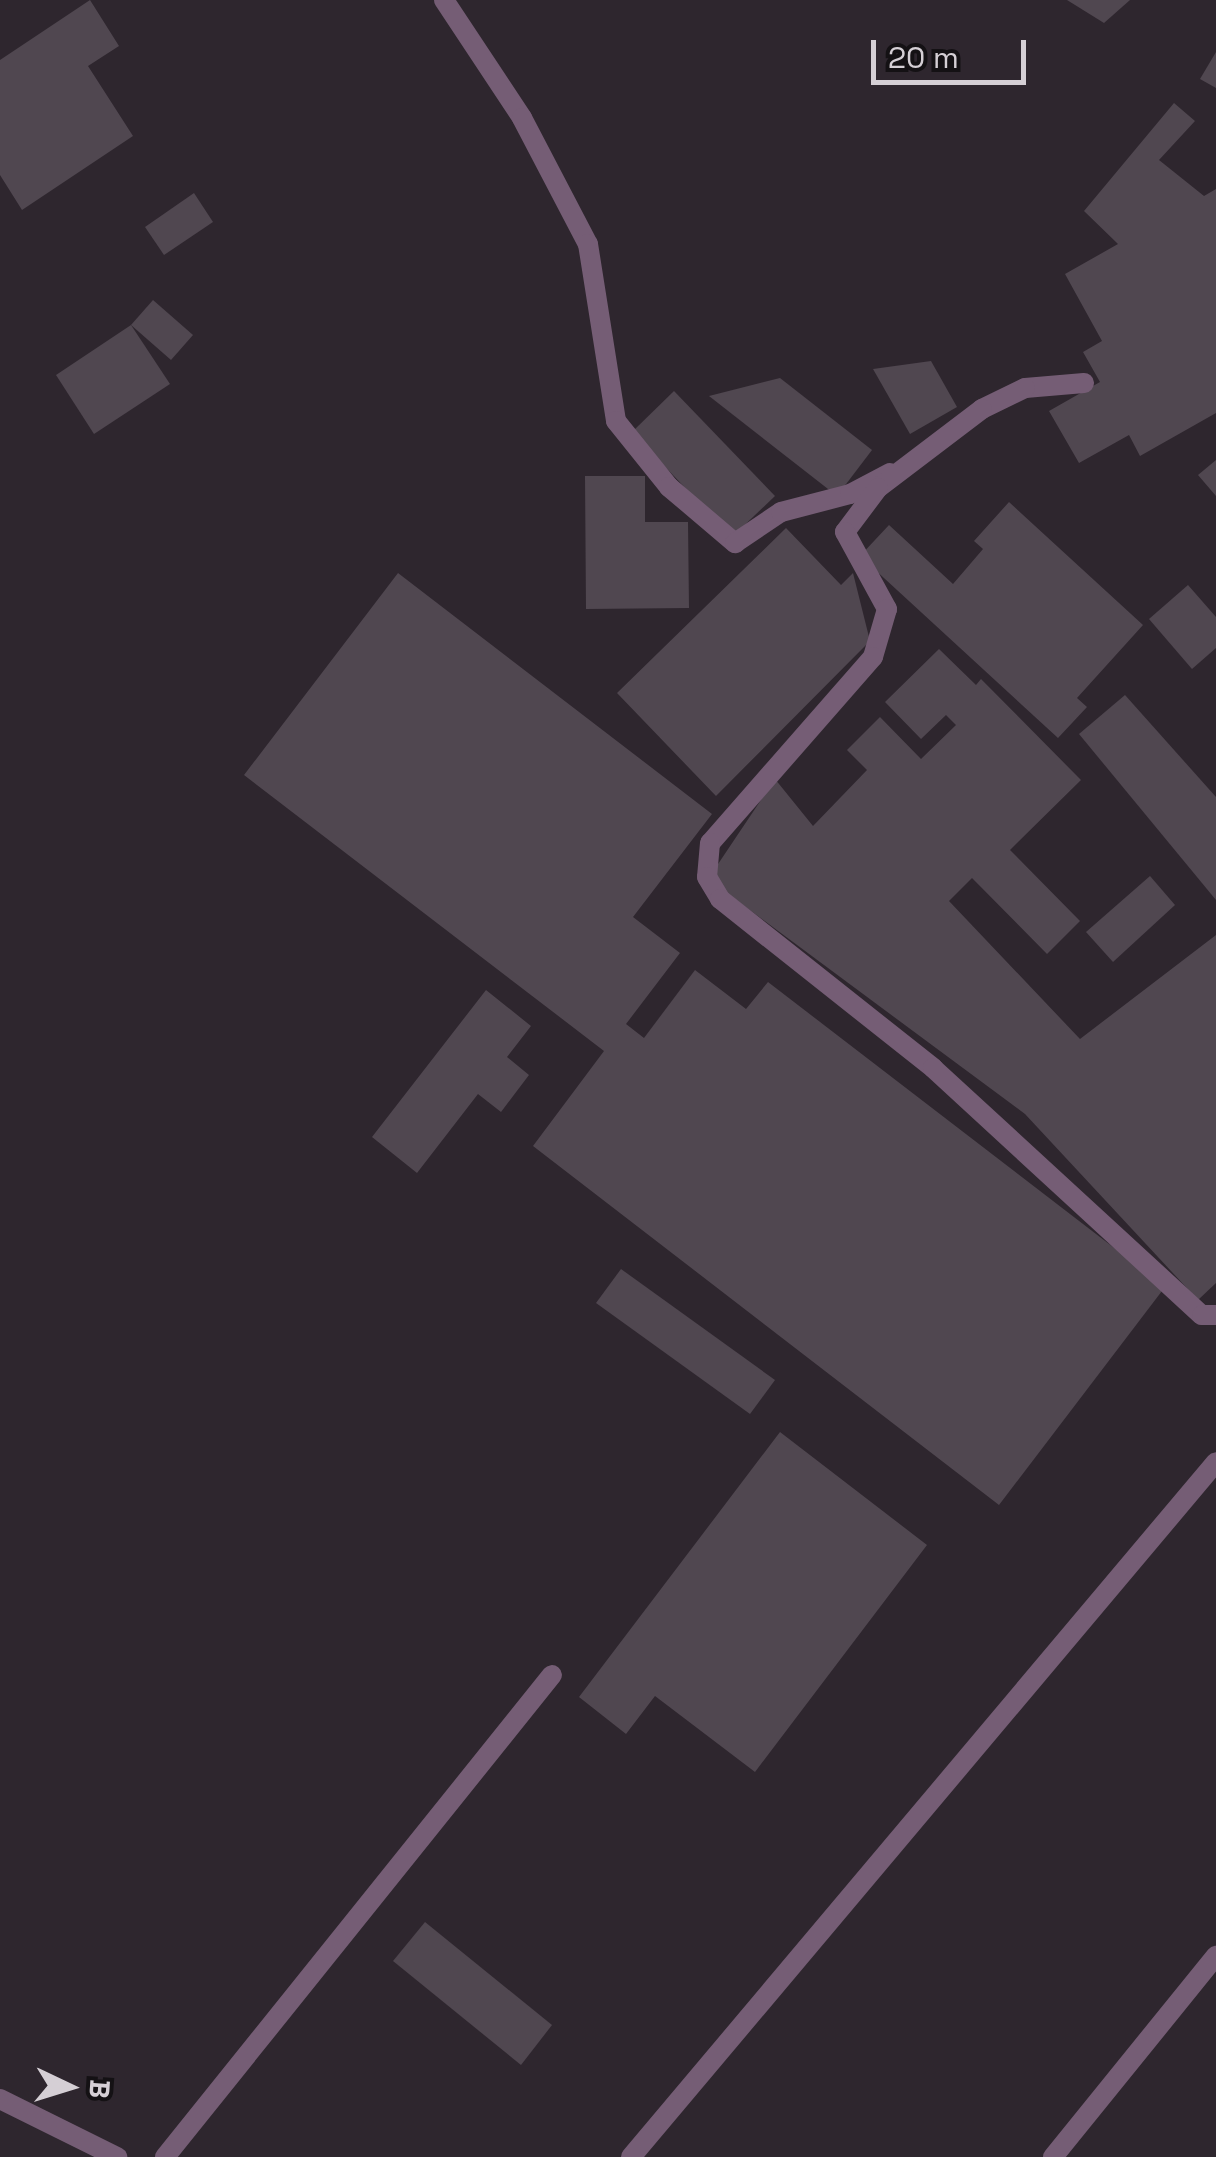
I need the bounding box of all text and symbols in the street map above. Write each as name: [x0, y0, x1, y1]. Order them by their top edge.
scale bar: [876, 20, 1031, 82]
text: 20 m: [888, 38, 959, 77]
north arrow: [20, 2037, 120, 2137]
text: B: [81, 2079, 119, 2100]

